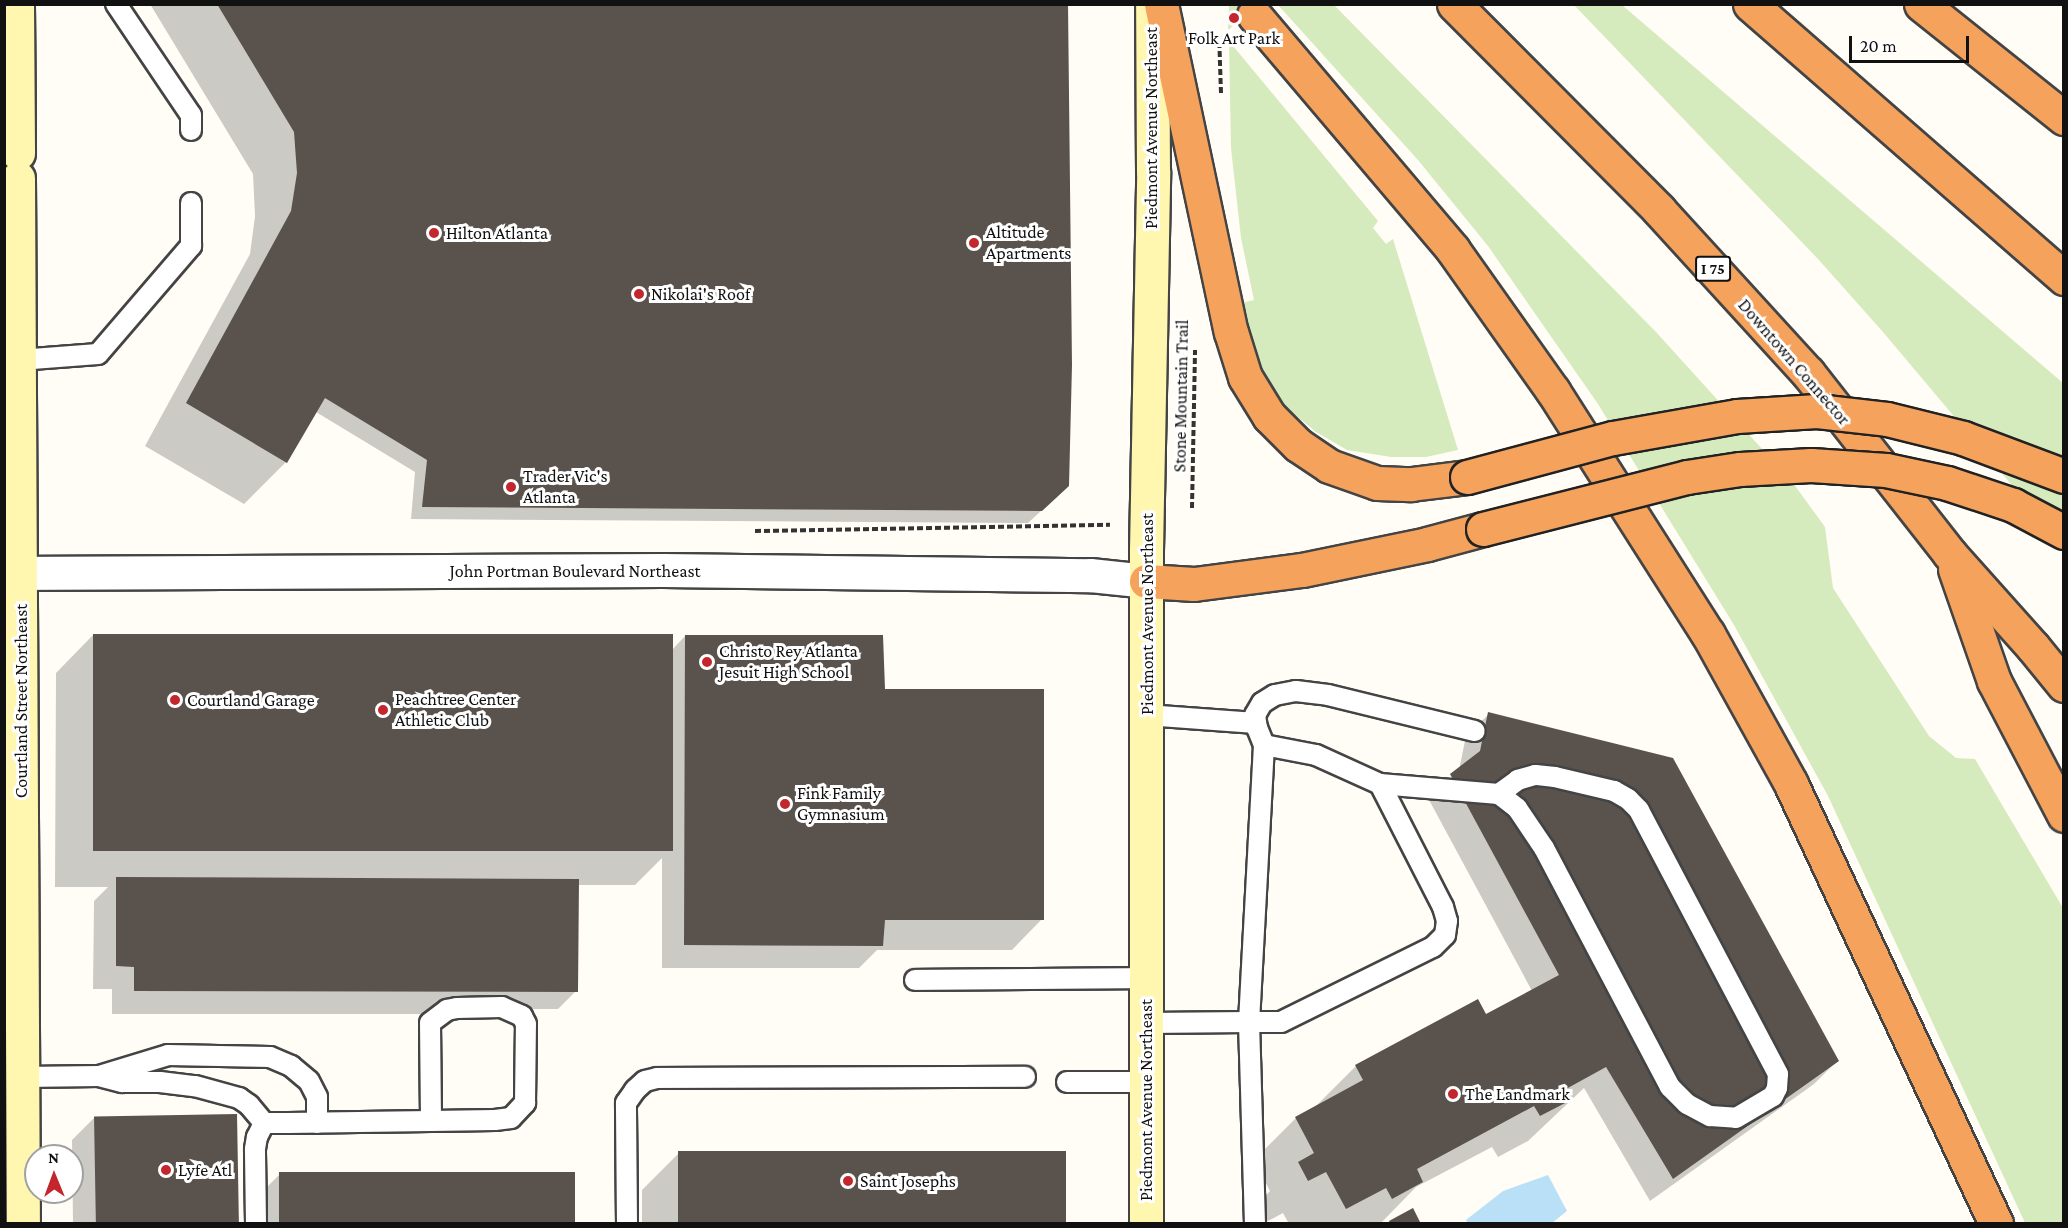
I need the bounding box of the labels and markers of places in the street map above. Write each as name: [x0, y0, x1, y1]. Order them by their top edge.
marker: Folk Art Park: [1227, 11, 1241, 25]
place label: Folk Art Park: [1188, 27, 1280, 49]
place label: Hilton Atlanta: [446, 222, 548, 244]
place label: Altitude Apartments: [986, 222, 1071, 264]
marker: Hilton Atlanta: [427, 226, 441, 240]
marker: Altitude Apartments: [967, 236, 981, 250]
place label: Nikolai's Roof: [651, 283, 750, 305]
marker: Nikolai's Roof: [632, 287, 646, 301]
place label: Trader Vic's Atlanta: [523, 466, 608, 508]
marker: Trader Vic's Atlanta: [504, 480, 518, 494]
place label: Christo Rey Atlanta Jesuit High School: [719, 641, 858, 684]
marker: Christo Rey Atlanta Jesuit High School: [700, 655, 714, 669]
place label: Courtland Garage: [187, 689, 315, 711]
place label: Peachtree Center Athletic Club: [395, 689, 516, 732]
marker: Courtland Garage: [168, 693, 182, 707]
marker: Peachtree Center Athletic Club: [376, 703, 390, 717]
place label: Fink Family Gymnasium: [797, 783, 885, 826]
marker: Fink Family Gymnasium: [778, 797, 792, 811]
place label: The Landmark: [1465, 1083, 1570, 1105]
marker: The Landmark: [1446, 1087, 1460, 1101]
place label: Lyfe Atl: [178, 1159, 232, 1181]
marker: Lyfe Atl: [159, 1163, 173, 1177]
place label: Saint Josephs: [860, 1170, 956, 1192]
marker: Saint Josephs: [841, 1174, 855, 1188]

